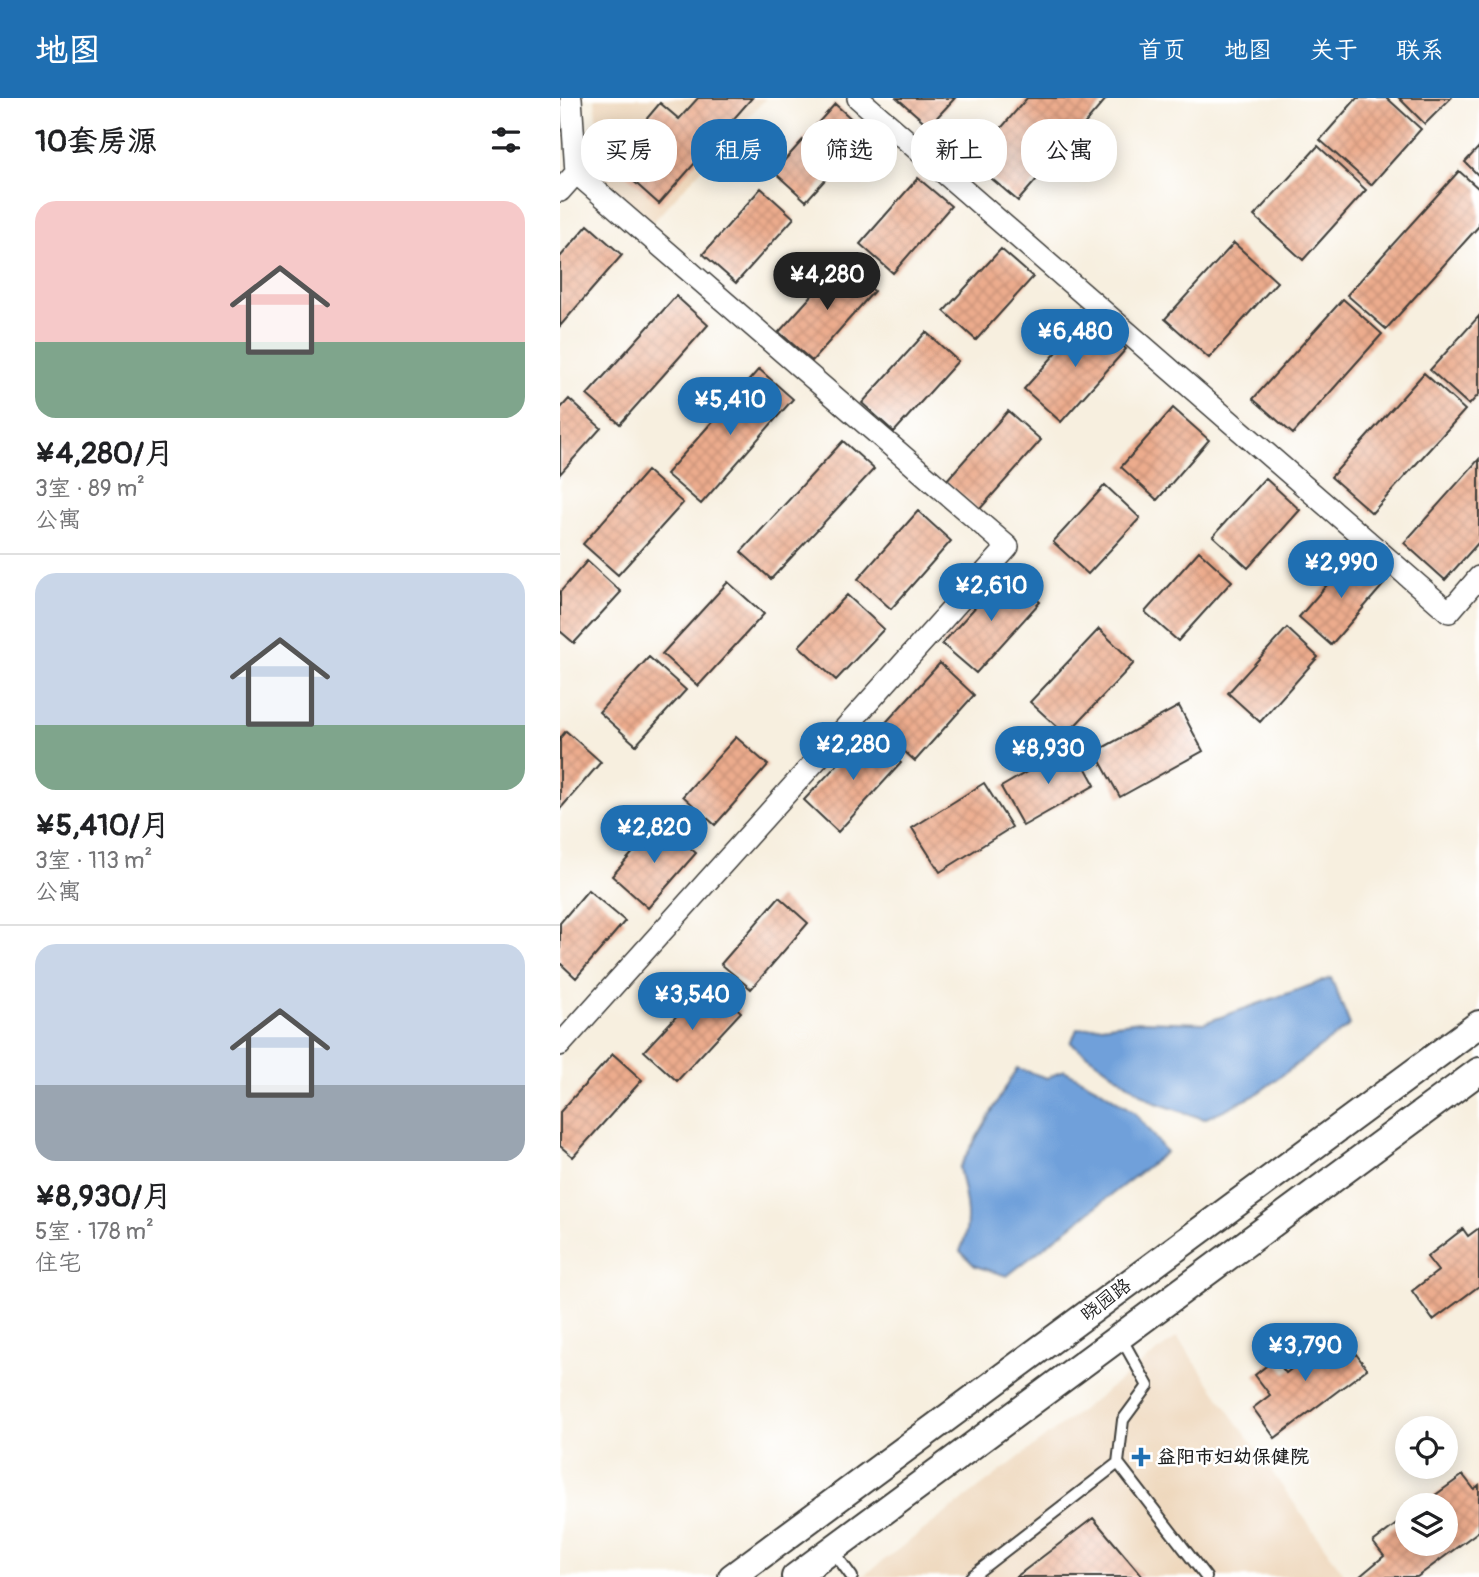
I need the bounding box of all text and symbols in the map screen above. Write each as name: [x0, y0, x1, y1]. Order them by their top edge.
text: 地图: [35, 30, 101, 71]
text: 首页: [1138, 36, 1186, 65]
text: 地图: [1224, 36, 1272, 65]
text: 关于: [1310, 36, 1358, 65]
text: 联系: [1396, 36, 1444, 65]
chip: 买房: [581, 119, 677, 182]
chip: 租房: [691, 119, 787, 182]
chip: 筛选: [801, 119, 897, 182]
chip: 新上: [911, 119, 1007, 182]
chip: 公寓: [1021, 119, 1117, 182]
icon: filters: [487, 121, 525, 159]
text: 10套房源: [35, 123, 157, 160]
icon: home: [217, 247, 343, 373]
pin: ¥4,280: [770, 252, 884, 312]
text: ¥4,280: [789, 260, 865, 289]
pin: ¥6,480: [1018, 310, 1132, 369]
text: ¥6,480: [1037, 317, 1113, 346]
pin: ¥5,410: [673, 378, 787, 437]
text: ¥5,410: [694, 385, 766, 414]
text: ¥4,280/月: [35, 435, 174, 472]
text: 3室 · 89 m²: [35, 474, 145, 503]
text: 公寓: [35, 505, 81, 534]
pin: ¥2,990: [1284, 540, 1398, 600]
text: ¥2,990: [1304, 548, 1378, 577]
pin: ¥2,610: [934, 564, 1048, 623]
text: ¥2,610: [955, 571, 1027, 600]
icon: home: [217, 619, 343, 745]
pin: ¥2,280: [796, 722, 910, 782]
pin: ¥8,930: [991, 726, 1105, 786]
text: ¥2,280: [816, 730, 890, 759]
text: ¥8,930: [1011, 734, 1085, 763]
pin: ¥2,820: [597, 806, 711, 865]
text: ¥5,410/月: [35, 807, 170, 844]
text: ¥2,820: [617, 813, 691, 842]
text: 3室 · 113 m²: [35, 846, 152, 875]
text: 公寓: [35, 877, 81, 906]
pin: ¥3,540: [635, 972, 749, 1032]
text: ¥3,540: [654, 980, 730, 1009]
icon: home: [217, 990, 343, 1116]
text: ¥8,930/月: [35, 1178, 172, 1215]
text: 5室 · 178 m²: [35, 1217, 154, 1246]
text: 住宅: [35, 1248, 81, 1277]
street label: 晓园路: [1076, 1273, 1136, 1327]
pin: ¥3,790: [1248, 1324, 1362, 1383]
text: ¥3,790: [1268, 1331, 1342, 1360]
map controls: [1395, 1416, 1458, 1556]
button: locate: [1395, 1416, 1458, 1479]
place label: 益阳市妇幼保健院: [1157, 1445, 1309, 1469]
marker: 益阳市妇幼保健院: [1131, 1447, 1151, 1467]
button: layers: [1395, 1493, 1458, 1556]

